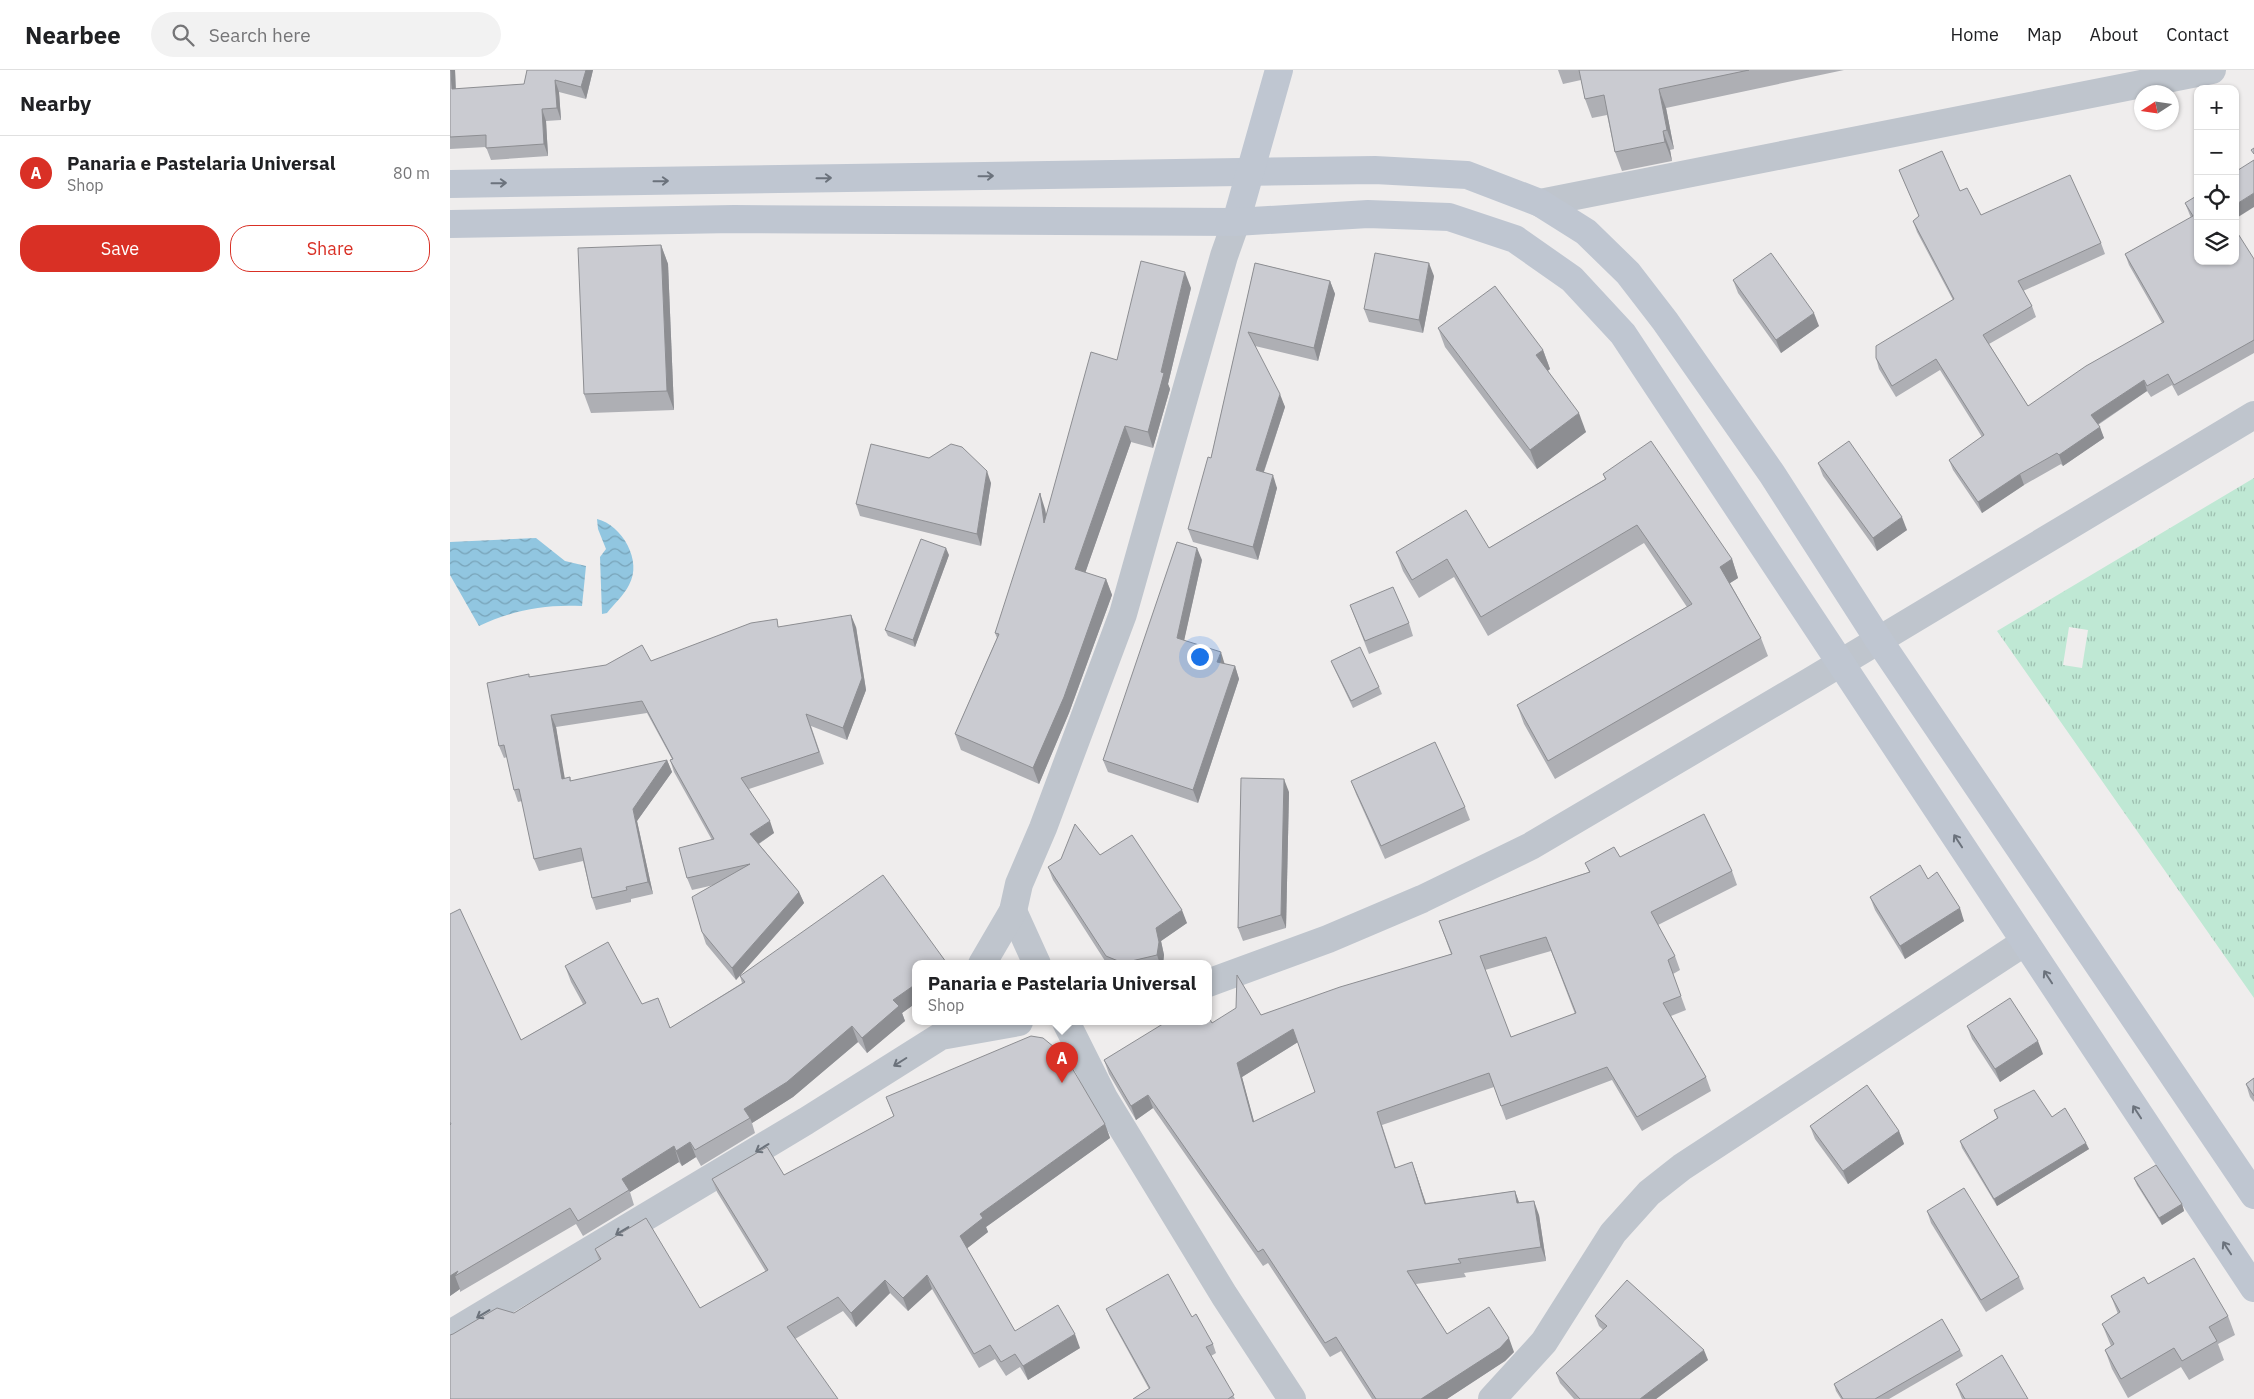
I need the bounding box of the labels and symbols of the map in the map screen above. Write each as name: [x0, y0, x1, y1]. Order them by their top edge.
north arrow: [2134, 85, 2179, 130]
one-way arrow: [978, 171, 994, 181]
one-way arrow: [815, 174, 831, 183]
one-way arrow: [653, 176, 669, 185]
one-way arrow: [490, 178, 506, 188]
your location: [1187, 644, 1213, 670]
one-way arrow: [1953, 834, 1964, 848]
one-way arrow: [2043, 970, 2053, 984]
pin: A: [1046, 1042, 1078, 1083]
one-way arrow: [893, 1057, 907, 1067]
one-way arrow: [2132, 1105, 2143, 1119]
one-way arrow: [755, 1143, 770, 1153]
one-way arrow: [616, 1227, 630, 1237]
one-way arrow: [2222, 1241, 2232, 1255]
one-way arrow: [476, 1310, 490, 1320]

